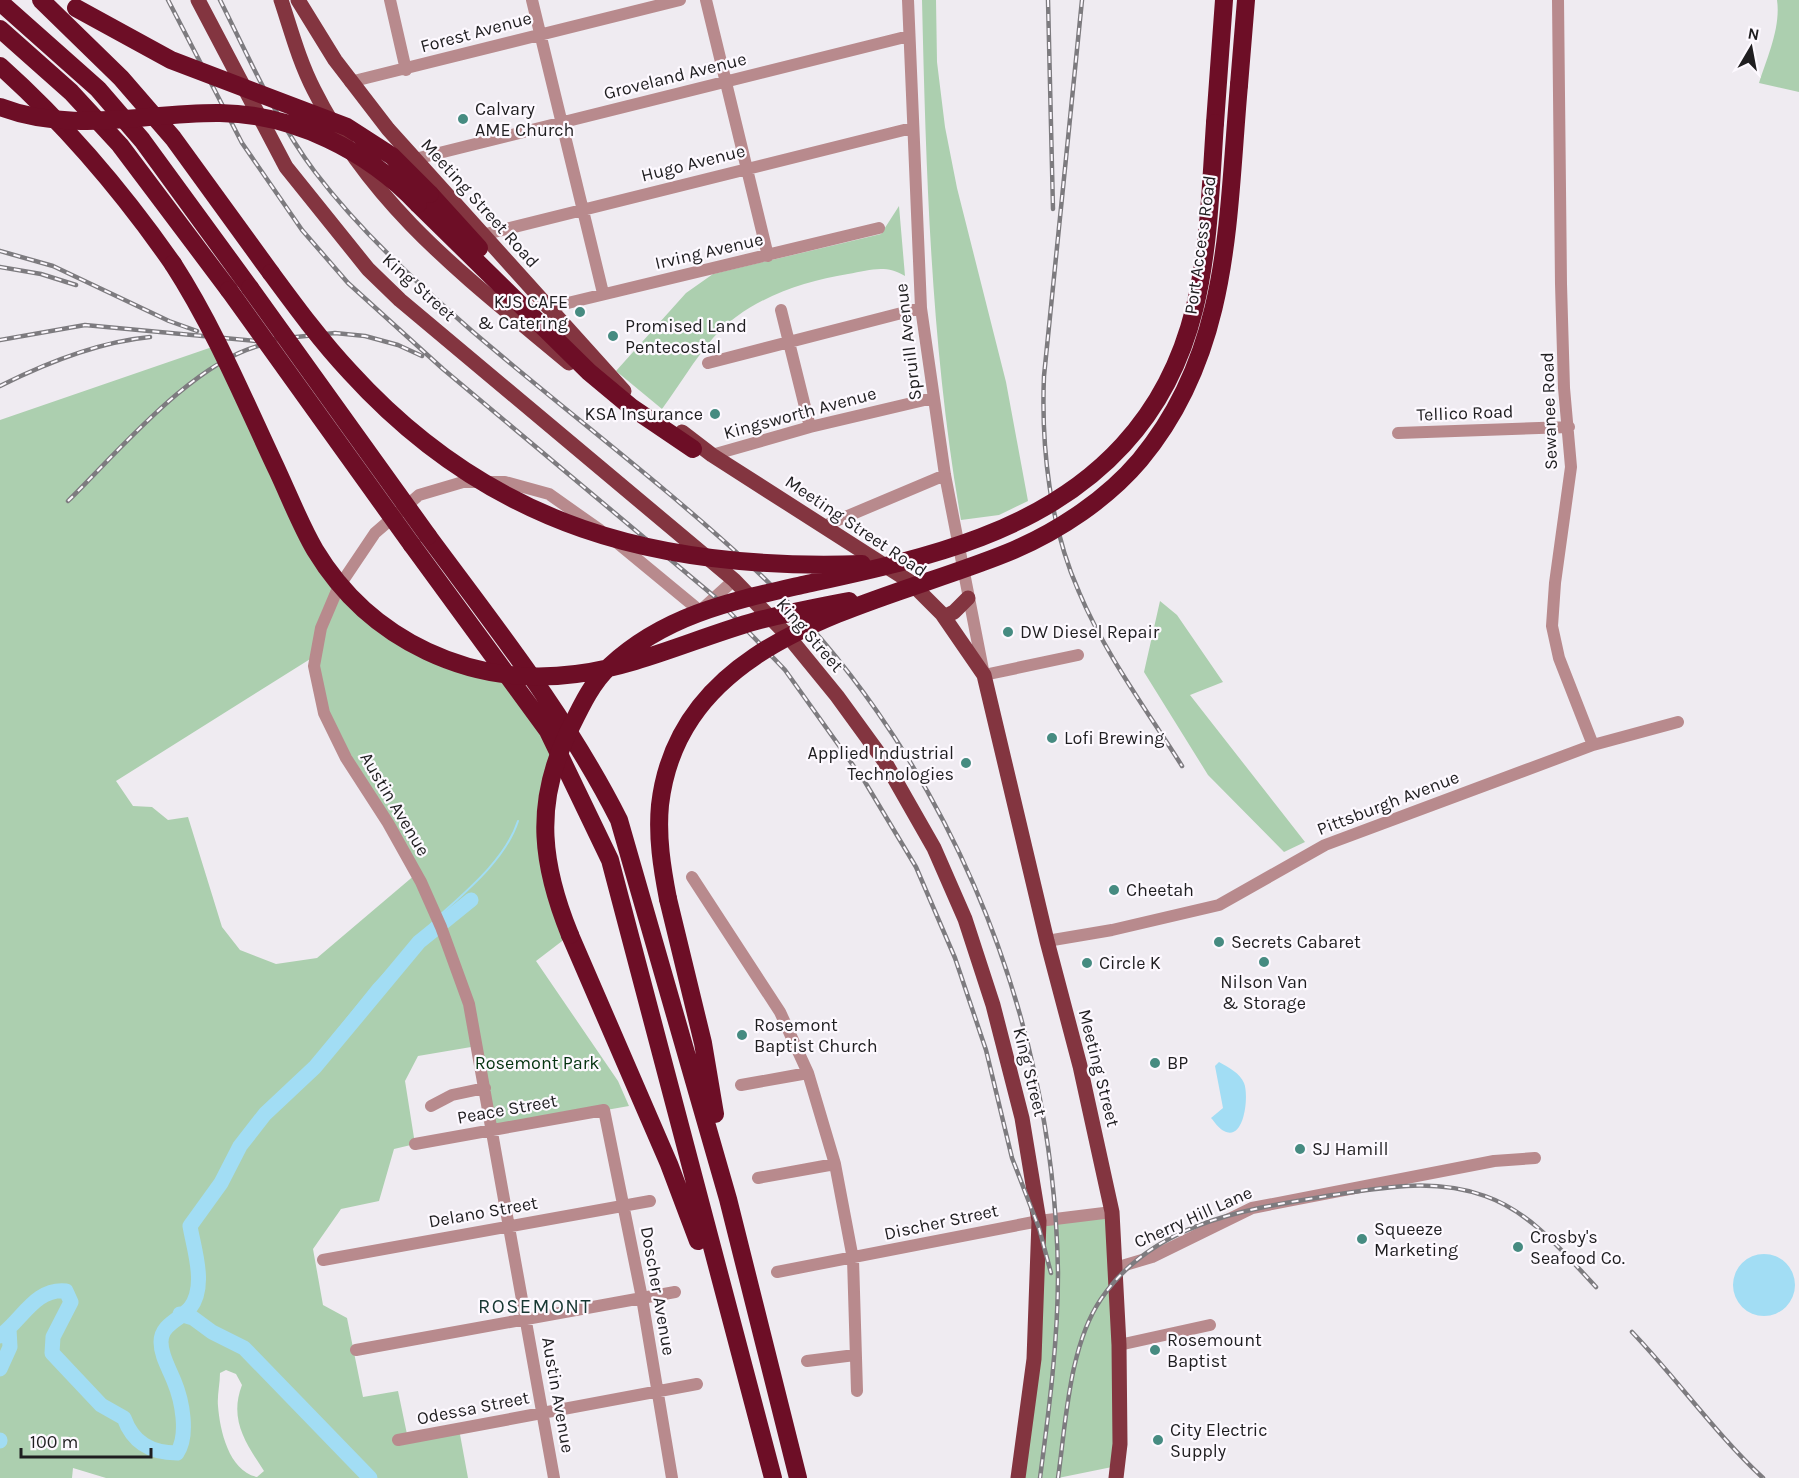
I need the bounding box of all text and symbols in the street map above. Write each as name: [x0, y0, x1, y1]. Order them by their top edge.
street label: Forest Avenue: [418, 7, 534, 57]
north arrow: [1721, 18, 1781, 78]
text: N: [1746, 23, 1761, 44]
street label: Groveland Avenue: [601, 48, 749, 104]
place label: Calvary AME Church: [475, 98, 574, 141]
marker: Calvary AME Church: [456, 112, 470, 126]
street label: Meeting Street Road: [416, 134, 544, 272]
street label: Hugo Avenue: [639, 139, 747, 187]
street label: Port Access Road: [1179, 174, 1221, 316]
street label: Irving Avenue: [653, 228, 765, 274]
street label: King Street: [378, 248, 460, 326]
street label: Spruill Avenue: [890, 282, 926, 402]
place label: KJS CAFE & Catering: [477, 291, 568, 334]
marker: KJS CAFE & Catering: [573, 305, 587, 319]
place label: Promised Land Pentecostal: [625, 315, 747, 358]
marker: Promised Land Pentecostal: [606, 329, 620, 343]
street label: Sewanee Road: [1536, 352, 1562, 470]
street label: Kingsworth Avenue: [721, 382, 879, 444]
street label: Tellico Road: [1416, 400, 1514, 426]
place label: KSA Insurance: [584, 403, 703, 425]
marker: KSA Insurance: [708, 407, 722, 421]
street label: Meeting Street Road: [781, 470, 931, 582]
street label: King Street: [772, 593, 848, 677]
place label: DW Diesel Repair: [1020, 621, 1160, 643]
marker: DW Diesel Repair: [1001, 625, 1015, 639]
place label: Lofi Brewing: [1064, 727, 1164, 749]
marker: Lofi Brewing: [1045, 731, 1059, 745]
place label: Applied Industrial Technologies: [808, 742, 954, 785]
street label: Austin Avenue: [355, 748, 435, 860]
marker: Applied Industrial Technologies: [959, 756, 973, 770]
street label: Pittsburgh Avenue: [1314, 766, 1462, 840]
place label: Cheetah: [1126, 879, 1194, 901]
marker: Cheetah: [1107, 883, 1121, 897]
place label: Secrets Cabaret: [1231, 931, 1361, 953]
marker: Secrets Cabaret: [1212, 935, 1226, 949]
place label: Circle K: [1099, 952, 1161, 974]
marker: Nilson Van & Storage: [1257, 955, 1271, 969]
marker: Circle K: [1080, 956, 1094, 970]
place label: Nilson Van & Storage: [1220, 971, 1308, 1014]
street label: Meeting Street: [1074, 1007, 1124, 1129]
place label: Rosemont Baptist Church: [754, 1014, 878, 1057]
street label: King Street: [1008, 1025, 1052, 1119]
marker: Rosemont Baptist Church: [735, 1028, 749, 1042]
park label: Rosemont Park: [475, 1052, 599, 1074]
place label: BP: [1167, 1052, 1188, 1074]
marker: BP: [1148, 1056, 1162, 1070]
street label: Peace Street: [455, 1089, 559, 1129]
place label: SJ Hamill: [1312, 1138, 1389, 1160]
marker: SJ Hamill: [1293, 1142, 1307, 1156]
street label: Cherry Hill Lane: [1131, 1181, 1255, 1253]
street label: Delano Street: [427, 1192, 540, 1232]
street label: Discher Street: [882, 1199, 1000, 1245]
place label: Squeeze Marketing: [1374, 1218, 1458, 1261]
street label: Doscher Avenue: [636, 1225, 680, 1357]
place label: Crosby's Seafood Co.: [1530, 1226, 1625, 1269]
marker: Squeeze Marketing: [1355, 1232, 1369, 1246]
marker: Crosby's Seafood Co.: [1511, 1240, 1525, 1254]
district label: ROSEMONT: [478, 1295, 592, 1318]
place label: Rosemount Baptist: [1167, 1329, 1262, 1372]
street label: Austin Avenue: [537, 1335, 579, 1455]
marker: Rosemount Baptist: [1148, 1343, 1162, 1357]
street label: Odessa Street: [415, 1386, 531, 1430]
place label: City Electric Supply: [1170, 1419, 1267, 1462]
scale bar: [21, 1421, 152, 1459]
text: 100 m: [30, 1431, 78, 1453]
marker: City Electric Supply: [1151, 1433, 1165, 1447]

